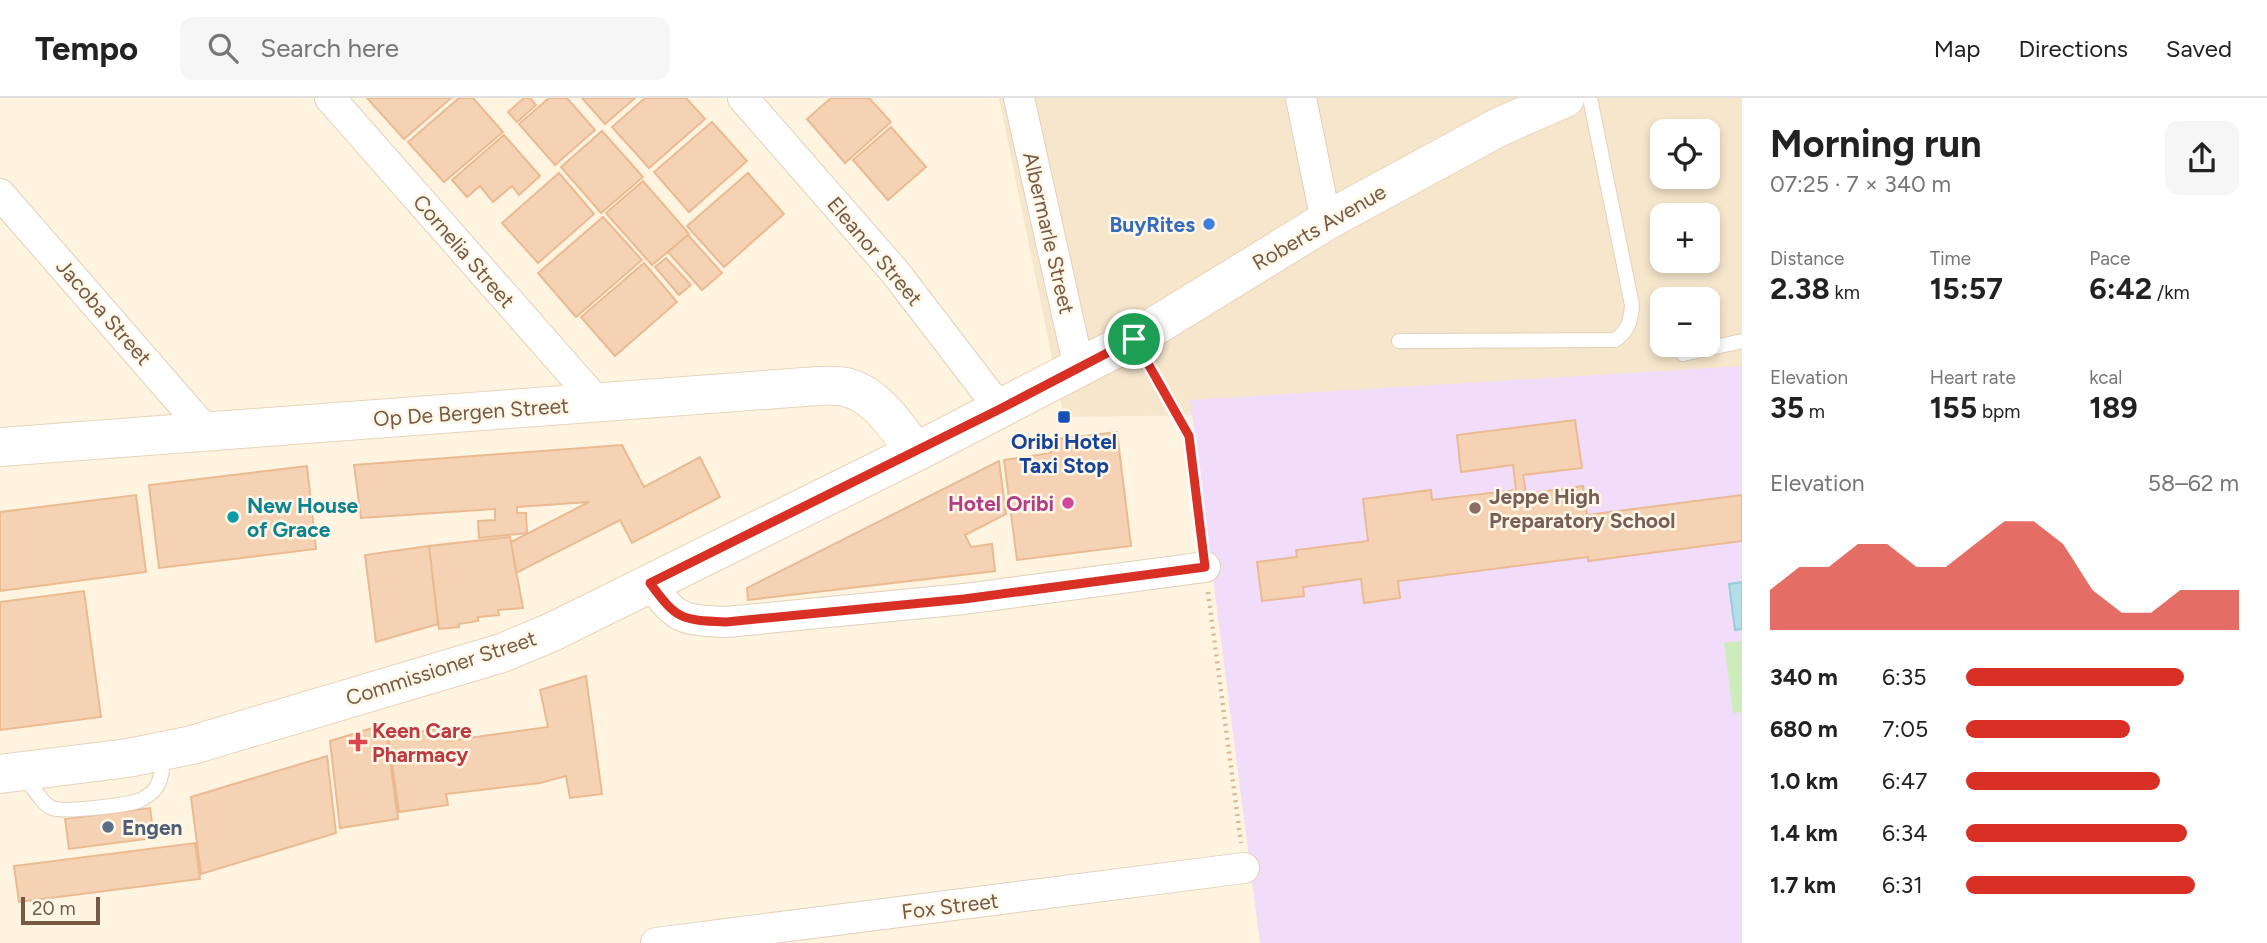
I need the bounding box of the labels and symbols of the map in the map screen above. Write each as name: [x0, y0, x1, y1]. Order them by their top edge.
street label: Albermarle Street: [1018, 150, 1080, 316]
street label: Roberts Avenue: [1248, 179, 1390, 275]
street label: Cornelia Street: [408, 189, 520, 313]
street label: Eleanor Street: [822, 192, 928, 310]
place label: BuyRites: [1109, 212, 1195, 237]
marker: BuyRites: [1201, 216, 1217, 232]
street label: Jacoba Street: [51, 254, 157, 370]
pin: [1104, 309, 1164, 369]
street label: Op De Bergen Street: [372, 393, 570, 431]
marker: Oribi Hotel Taxi Stop: [1056, 409, 1072, 425]
place label: Oribi Hotel Taxi Stop: [1011, 429, 1117, 478]
place label: Jeppe High Preparatory School: [1489, 484, 1675, 533]
place label: Hotel Oribi: [948, 491, 1054, 516]
place label: New House of Grace: [247, 493, 359, 542]
marker: Hotel Oribi: [1060, 495, 1076, 511]
marker: Jeppe High Preparatory School: [1467, 500, 1483, 516]
marker: New House of Grace: [225, 509, 241, 525]
street label: Commissioner Street: [343, 625, 539, 711]
place label: Keen Care Pharmacy: [372, 718, 472, 767]
marker: Keen Care Pharmacy: [350, 734, 366, 750]
place label: Engen: [122, 815, 182, 840]
marker: Engen: [100, 819, 116, 835]
street label: Fox Street: [900, 888, 1000, 924]
scale bar: [21, 894, 100, 926]

